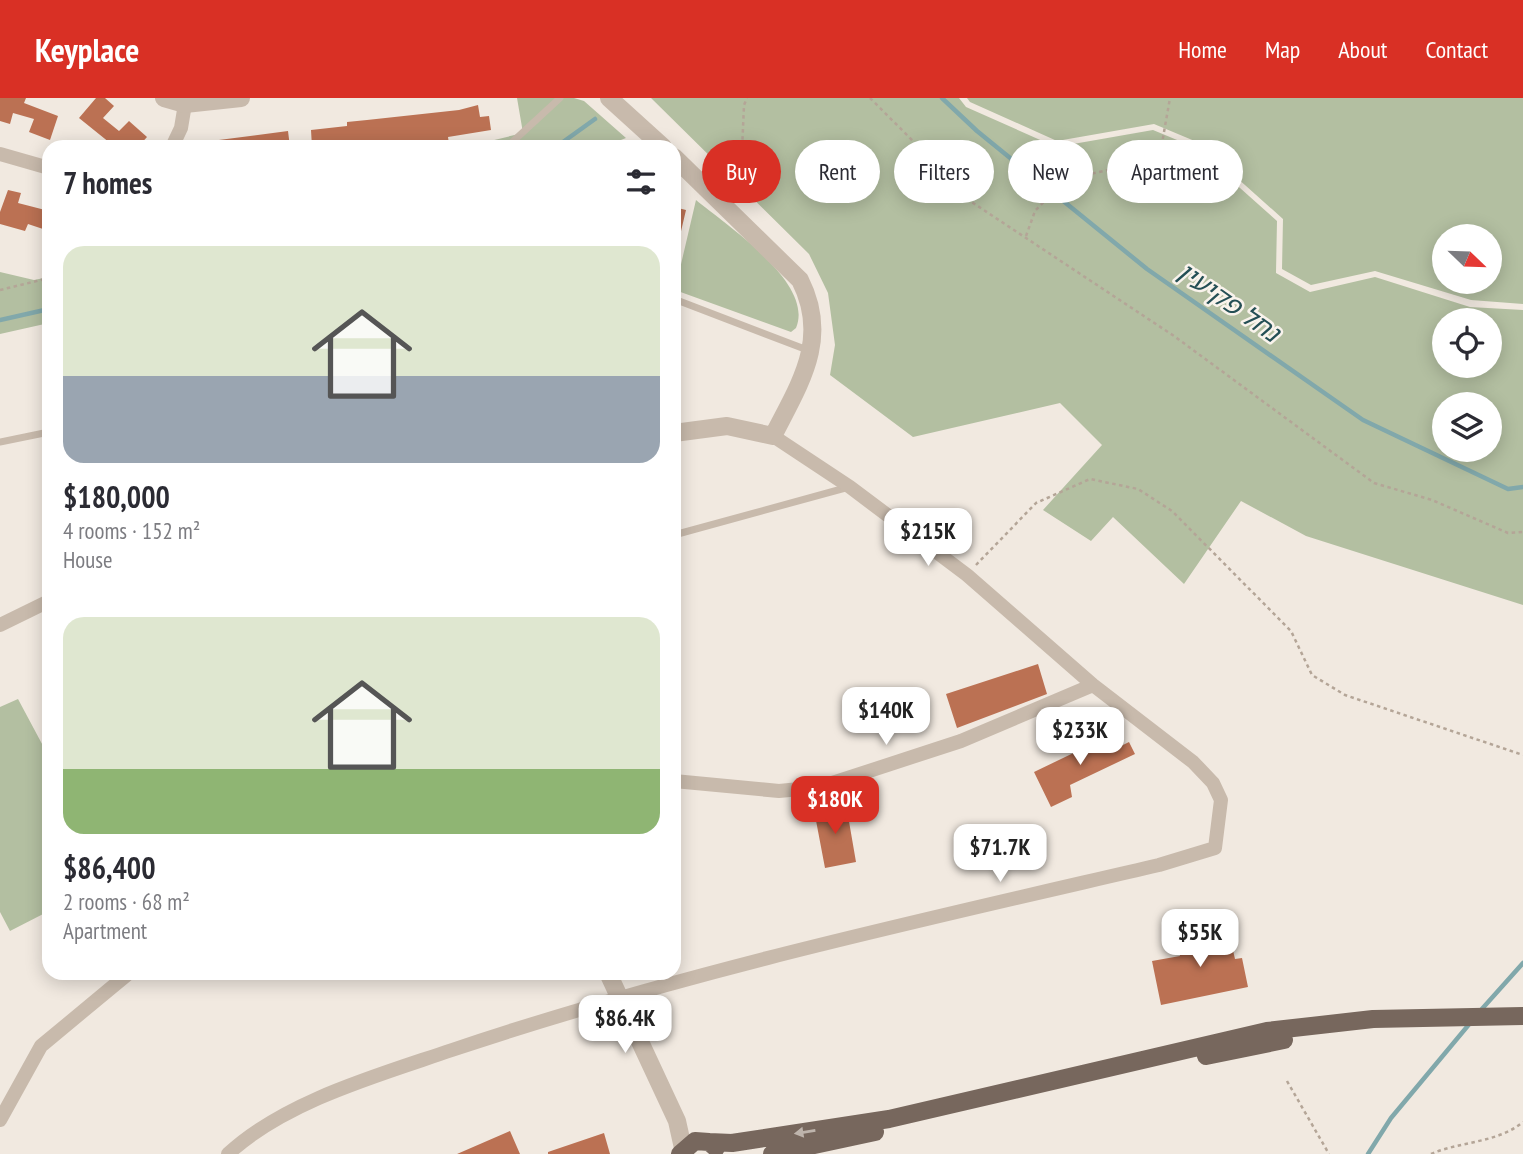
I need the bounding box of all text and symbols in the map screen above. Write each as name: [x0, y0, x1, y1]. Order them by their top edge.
text: Keyplace: [35, 28, 139, 71]
text: Home: [1178, 34, 1227, 65]
text: Map: [1265, 34, 1300, 65]
text: About: [1338, 34, 1387, 65]
text: Contact: [1425, 34, 1488, 65]
chip: Buy: [702, 140, 781, 203]
chip: Rent: [795, 140, 880, 203]
chip: Filters: [894, 140, 994, 203]
chip: New: [1008, 140, 1093, 203]
chip: Apartment: [1107, 140, 1243, 203]
text: 7 homes: [63, 163, 152, 202]
icon: filters: [622, 163, 660, 201]
north arrow: [1432, 224, 1502, 294]
map controls: [1432, 224, 1502, 462]
water label: נחל פקיעין: [1172, 254, 1289, 350]
icon: home: [299, 291, 425, 417]
button: locate: [1432, 308, 1502, 378]
button: layers: [1432, 392, 1502, 462]
text: $180,000: [63, 477, 170, 516]
pin: $215K: [879, 508, 977, 568]
text: 4 rooms · 152 m²: [63, 516, 200, 545]
text: $215K: [900, 516, 956, 545]
text: House: [63, 545, 113, 574]
icon: home: [299, 662, 425, 788]
pin: $140K: [837, 688, 935, 747]
text: $140K: [858, 695, 914, 724]
pin: $233K: [1031, 708, 1129, 767]
text: $233K: [1052, 715, 1108, 744]
pin: $180K: [786, 776, 884, 836]
text: $180K: [807, 784, 863, 813]
pin: $71.7K: [943, 824, 1057, 884]
text: $71.7K: [970, 832, 1030, 861]
text: $86,400: [63, 848, 156, 887]
text: 2 rooms · 68 m²: [63, 887, 190, 916]
pin: $55K: [1159, 910, 1241, 969]
text: Apartment: [63, 916, 147, 945]
text: $55K: [1178, 917, 1222, 946]
pin: $86.4K: [568, 996, 682, 1055]
text: $86.4K: [595, 1003, 655, 1032]
one-way arrow: [794, 1127, 816, 1138]

